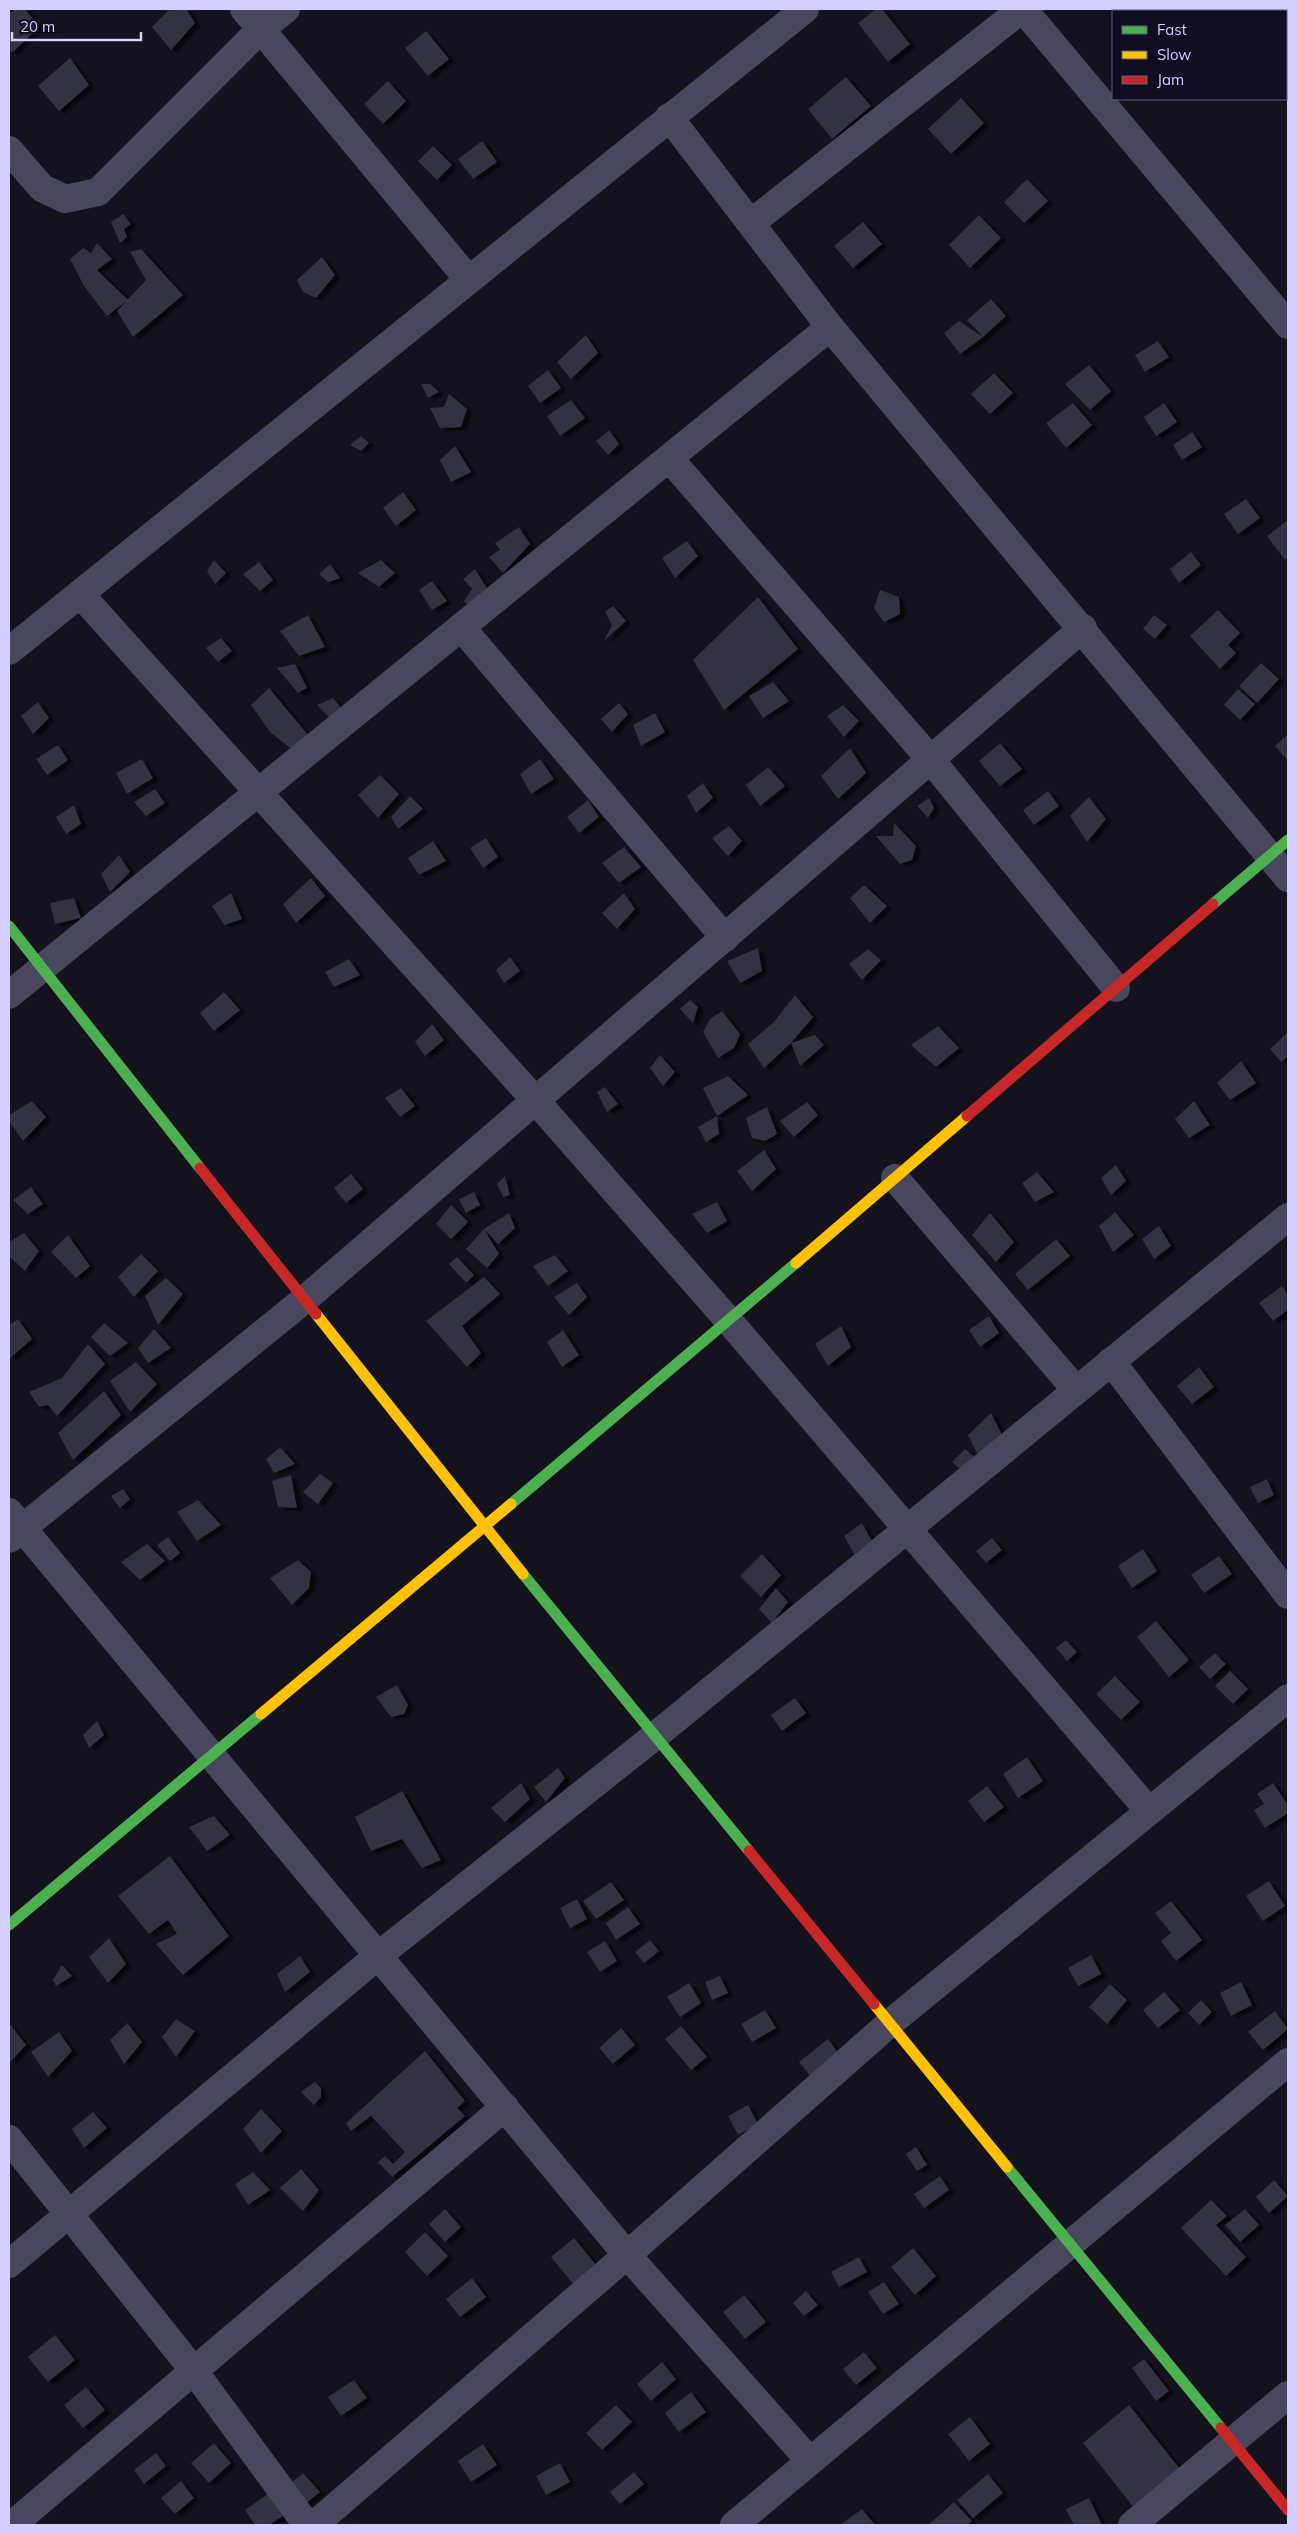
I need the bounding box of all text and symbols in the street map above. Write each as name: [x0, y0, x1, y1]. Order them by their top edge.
scale bar: [12, 10, 141, 42]
legend: [1112, 10, 1287, 100]
text: 20 m: [20, 17, 55, 36]
text: Fast: [1157, 20, 1187, 39]
text: Slow: [1157, 45, 1191, 64]
text: Jam: [1157, 70, 1184, 89]

